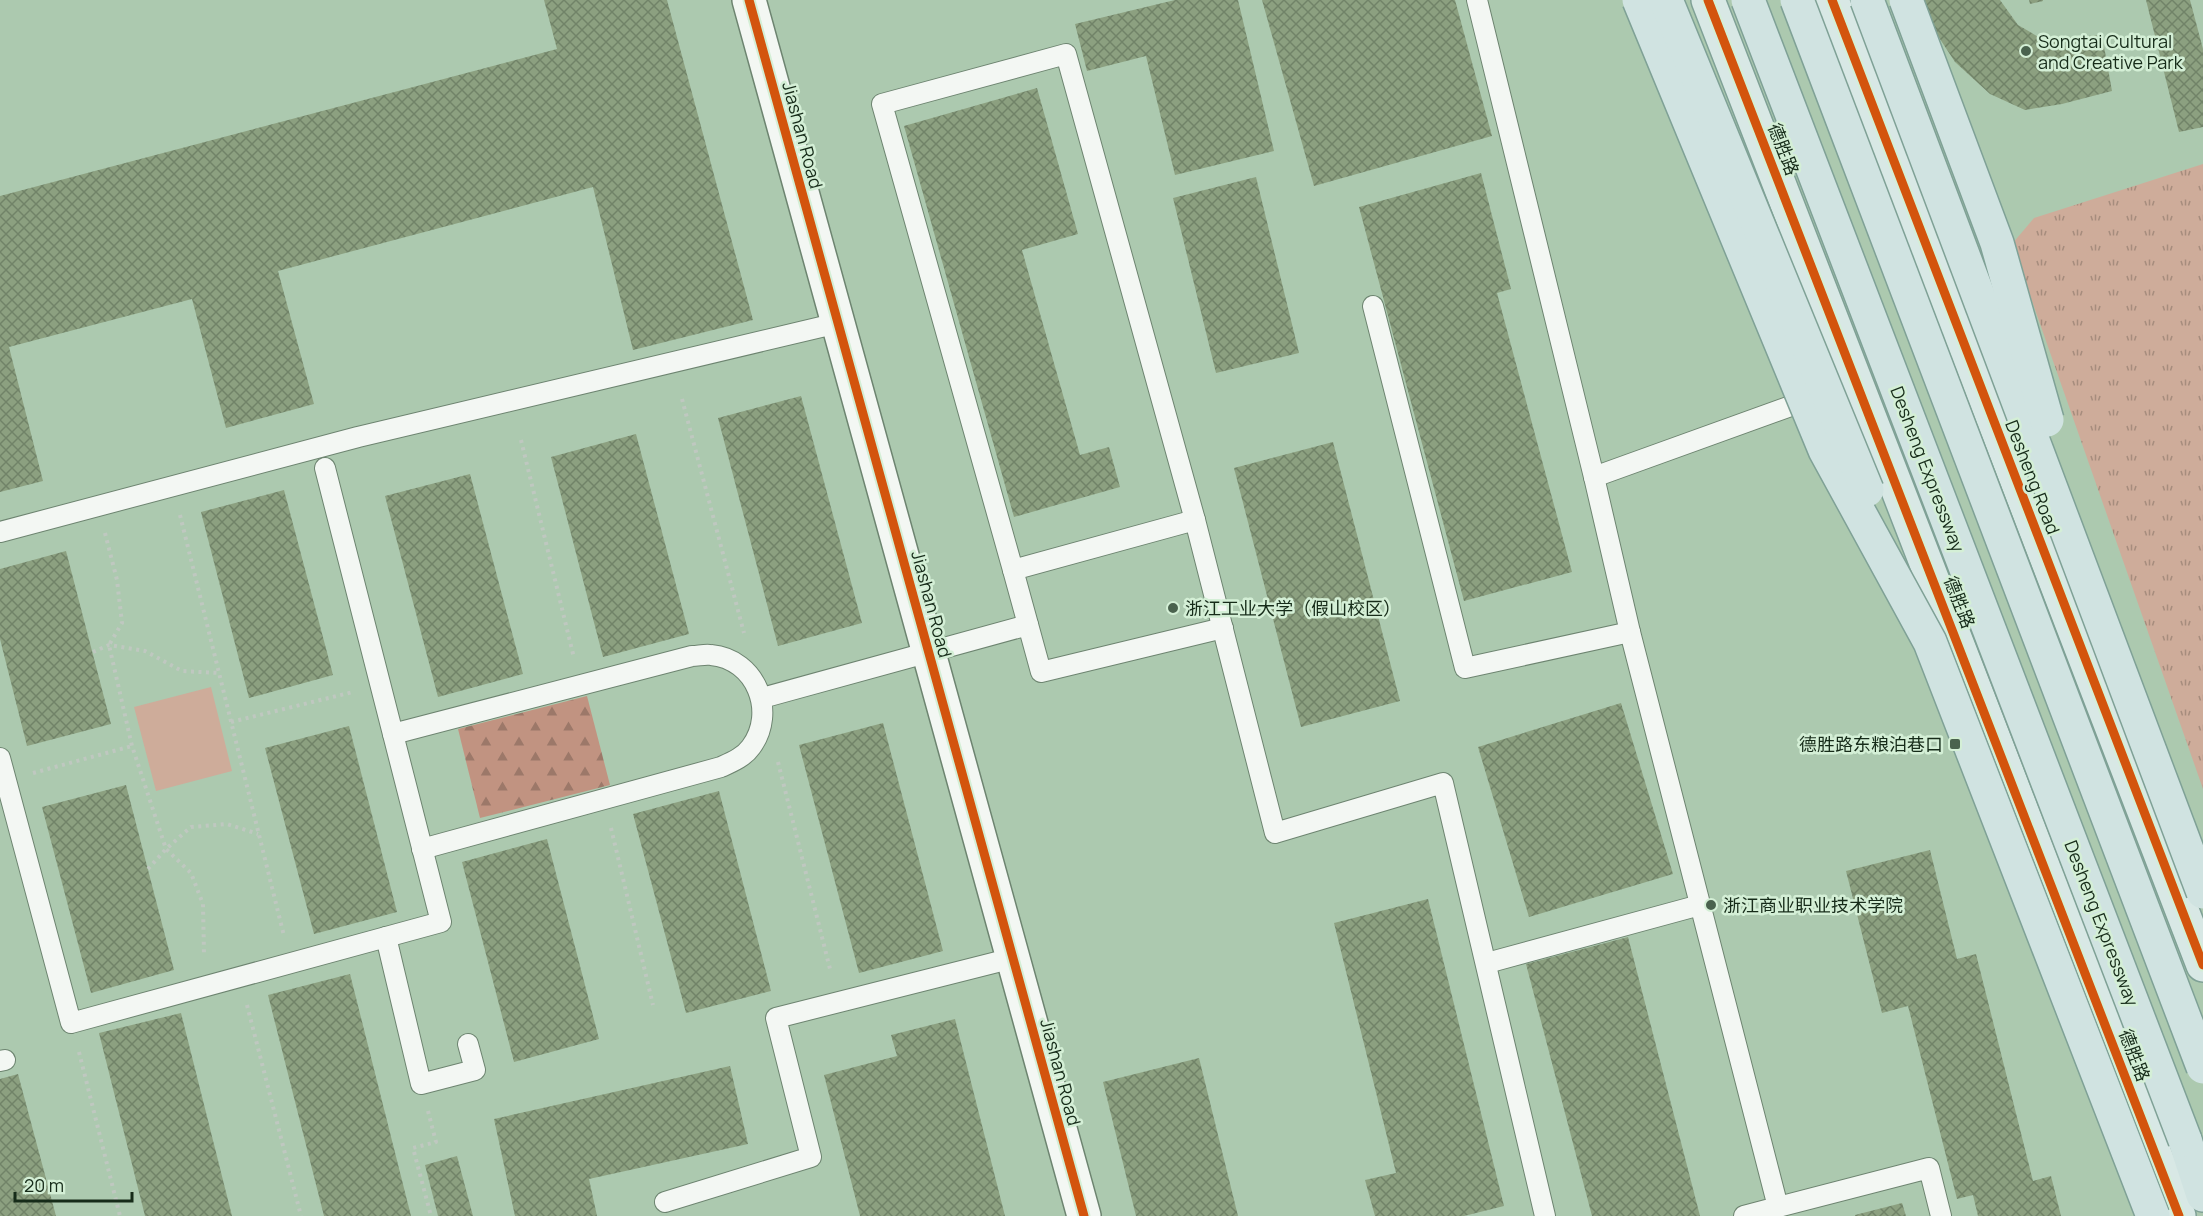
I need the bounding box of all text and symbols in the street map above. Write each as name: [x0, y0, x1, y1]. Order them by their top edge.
place label: Songtai Cultural and Creative Park: [2038, 29, 2184, 74]
marker: Songtai Cultural and Creative Park: [2019, 44, 2033, 58]
street label: Jiashan Road: [777, 79, 829, 191]
street label: 德胜路: [1763, 119, 1805, 179]
street label: Desheng Expressway: [1885, 383, 1971, 556]
street label: Desheng Road: [2000, 416, 2066, 538]
street label: Jiashan Road: [906, 548, 958, 660]
street label: 德胜路: [1939, 572, 1981, 632]
place label: 浙江工业大学（假山校区）: [1185, 596, 1401, 620]
marker: 浙江工业大学（假山校区）: [1166, 601, 1180, 615]
place label: 德胜路东粮泊巷口: [1799, 732, 1943, 756]
marker: 德胜路东粮泊巷口: [1948, 737, 1962, 751]
street label: Desheng Expressway: [2059, 837, 2145, 1010]
place label: 浙江商业职业技术学院: [1723, 893, 1903, 917]
marker: 浙江商业职业技术学院: [1704, 898, 1718, 912]
street label: Jiashan Road: [1035, 1016, 1087, 1128]
street label: 德胜路: [2114, 1025, 2156, 1085]
scale bar: [15, 1165, 132, 1203]
text: 20 m: [24, 1173, 64, 1197]

